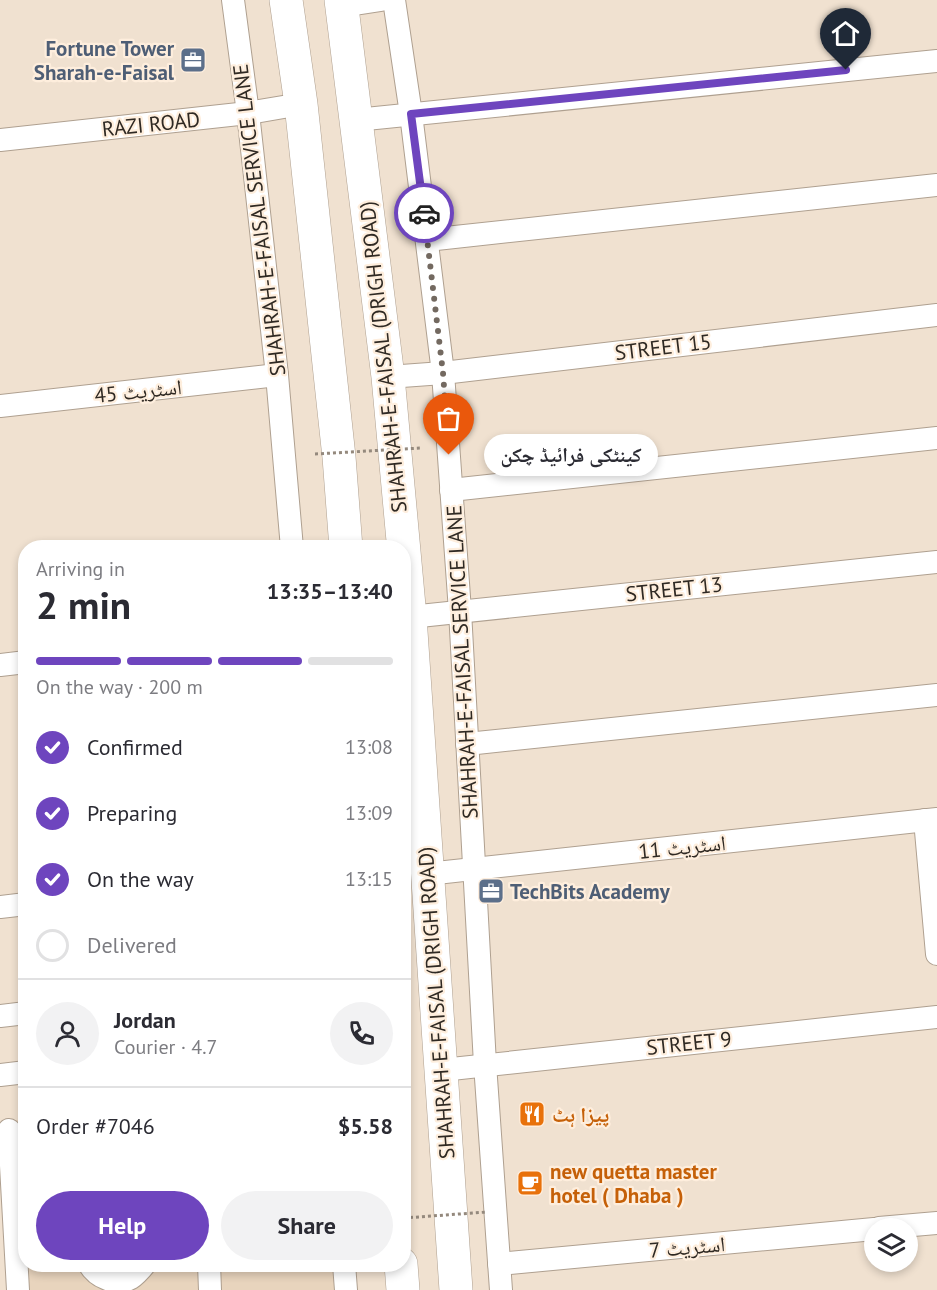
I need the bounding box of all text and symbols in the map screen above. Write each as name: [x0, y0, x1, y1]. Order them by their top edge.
pin: [820, 8, 871, 70]
icon: home: [829, 17, 862, 50]
place label: Fortune Tower Sharah-e-Faisal: [34, 35, 175, 86]
office icon: Fortune Tower Sharah-e-Faisal: [178, 45, 208, 75]
street label: SHAHRAH-E-FAISAL SERVICE LANE: [226, 62, 292, 378]
street label: RAZI ROAD: [101, 105, 201, 143]
courier: [394, 183, 454, 243]
icon: car: [408, 197, 441, 230]
street label: SHAHRAH-E-FAISAL (DRIGH ROAD): [353, 200, 413, 514]
street label: STREET 15: [613, 328, 713, 366]
street label: اسٹریٹ 45: [93, 373, 183, 409]
pin: [423, 393, 474, 455]
icon: bag: [432, 402, 465, 435]
callout: کینٹکی فرائیڈ چکن: [485, 434, 659, 476]
text: کینٹکی فرائیڈ چکن: [500, 442, 642, 468]
street label: SHAHRAH-E-FAISAL SERVICE LANE: [440, 504, 484, 820]
text: Arriving in: [36, 556, 125, 582]
street label: STREET 13: [624, 570, 724, 608]
text: 13:35–13:40: [267, 577, 393, 605]
text: 2 min: [36, 579, 131, 630]
text: On the way · 200 m: [36, 674, 203, 700]
icon: check: [36, 731, 69, 764]
text: Confirmed: [87, 733, 183, 761]
text: 13:08: [345, 734, 393, 760]
icon: check: [36, 797, 69, 830]
text: Preparing: [87, 799, 177, 827]
text: 13:09: [345, 800, 393, 826]
street label: اسٹریٹ 11: [637, 829, 727, 865]
street label: SHAHRAH-E-FAISAL (DRIGH ROAD): [412, 846, 460, 1160]
icon: check: [36, 863, 69, 896]
text: On the way: [87, 865, 194, 893]
text: 13:15: [345, 866, 393, 892]
office icon: TechBits Academy: [476, 876, 506, 906]
place label: TechBits Academy: [510, 878, 671, 905]
text: Delivered: [87, 931, 177, 959]
button: person: [36, 1002, 99, 1065]
button: phone: [330, 1002, 393, 1065]
text: Jordan: [114, 1006, 176, 1034]
street label: STREET 9: [645, 1025, 733, 1061]
text: Courier · 4.7: [114, 1034, 217, 1060]
restaurant icon: پیزا ہٹ: [517, 1099, 547, 1129]
place label: پیزا ہٹ: [552, 1101, 609, 1128]
text: Order #7046: [36, 1112, 155, 1140]
text: $5.58: [338, 1112, 393, 1140]
place label: new quetta master hotel ( Dhaba ): [550, 1158, 717, 1209]
cafe icon: new quetta master hotel ( Dhaba ): [515, 1168, 545, 1198]
button: Help: [36, 1191, 209, 1260]
button: Share: [221, 1191, 393, 1260]
map controls: [864, 1218, 918, 1272]
button: layers: [864, 1218, 918, 1272]
street label: اسٹریٹ 7: [648, 1230, 726, 1264]

